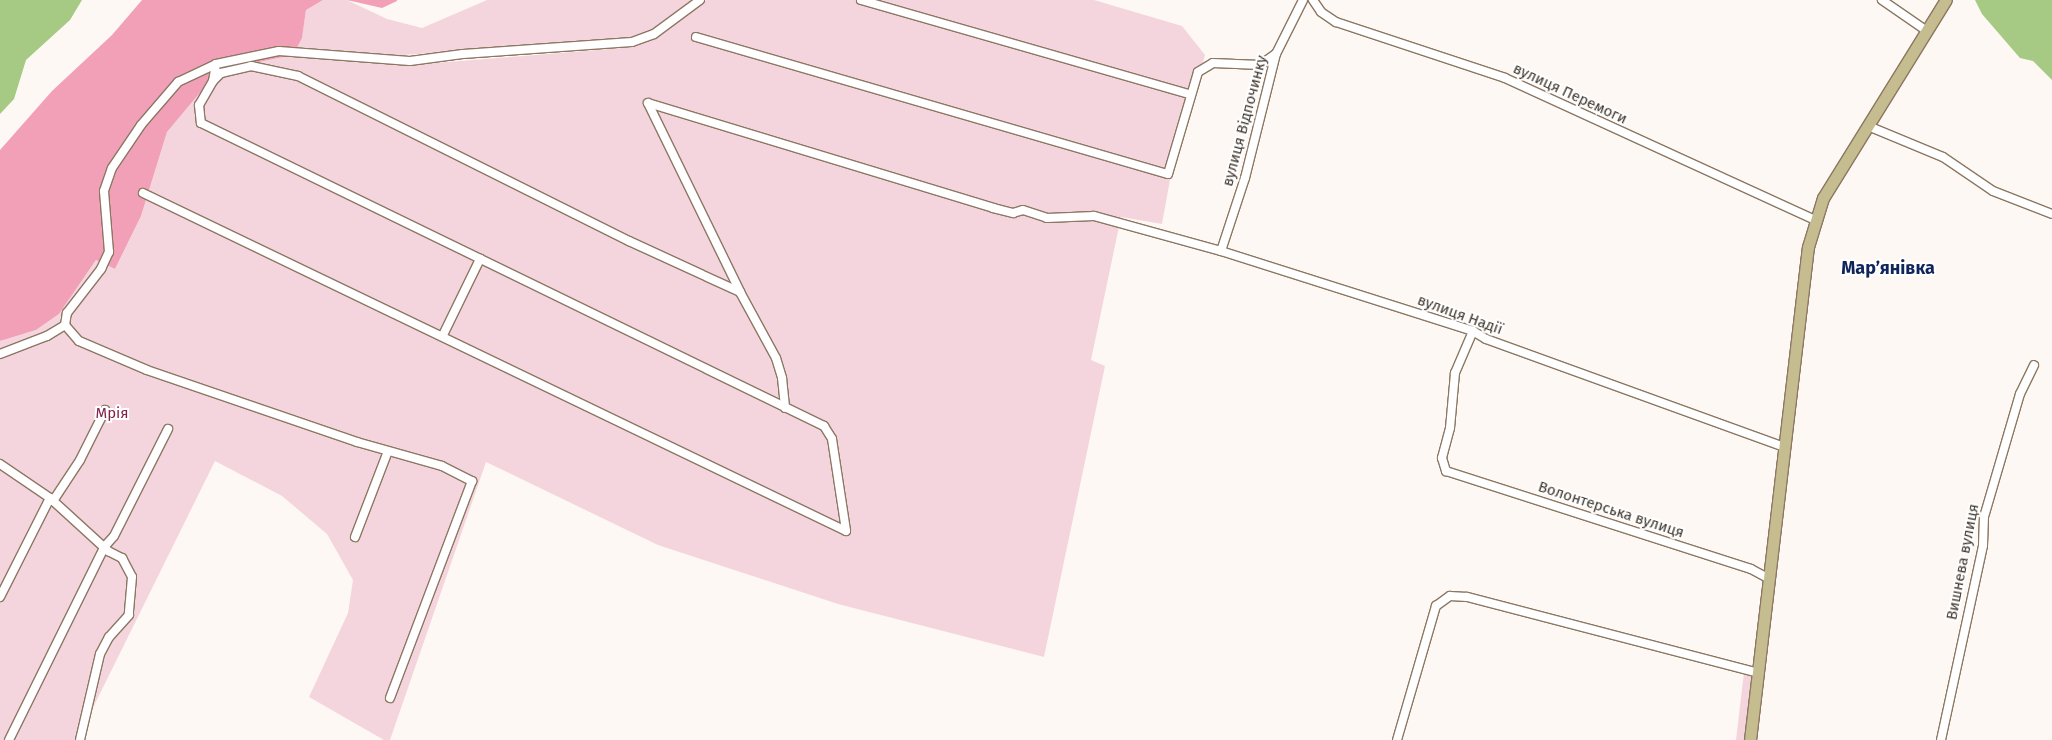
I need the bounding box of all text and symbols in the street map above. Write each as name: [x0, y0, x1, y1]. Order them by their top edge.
street label: вулиця Відпочинку: [1219, 54, 1271, 188]
street label: вулиця Перемоги: [1510, 60, 1630, 128]
district label: Мар’янівка: [1841, 257, 1935, 279]
street label: вулиця Надії: [1415, 291, 1505, 339]
park label: Мрія: [95, 405, 129, 423]
street label: Волонтерська вулиця: [1536, 478, 1686, 542]
street label: Вишнева вулиця: [1943, 503, 1983, 621]

